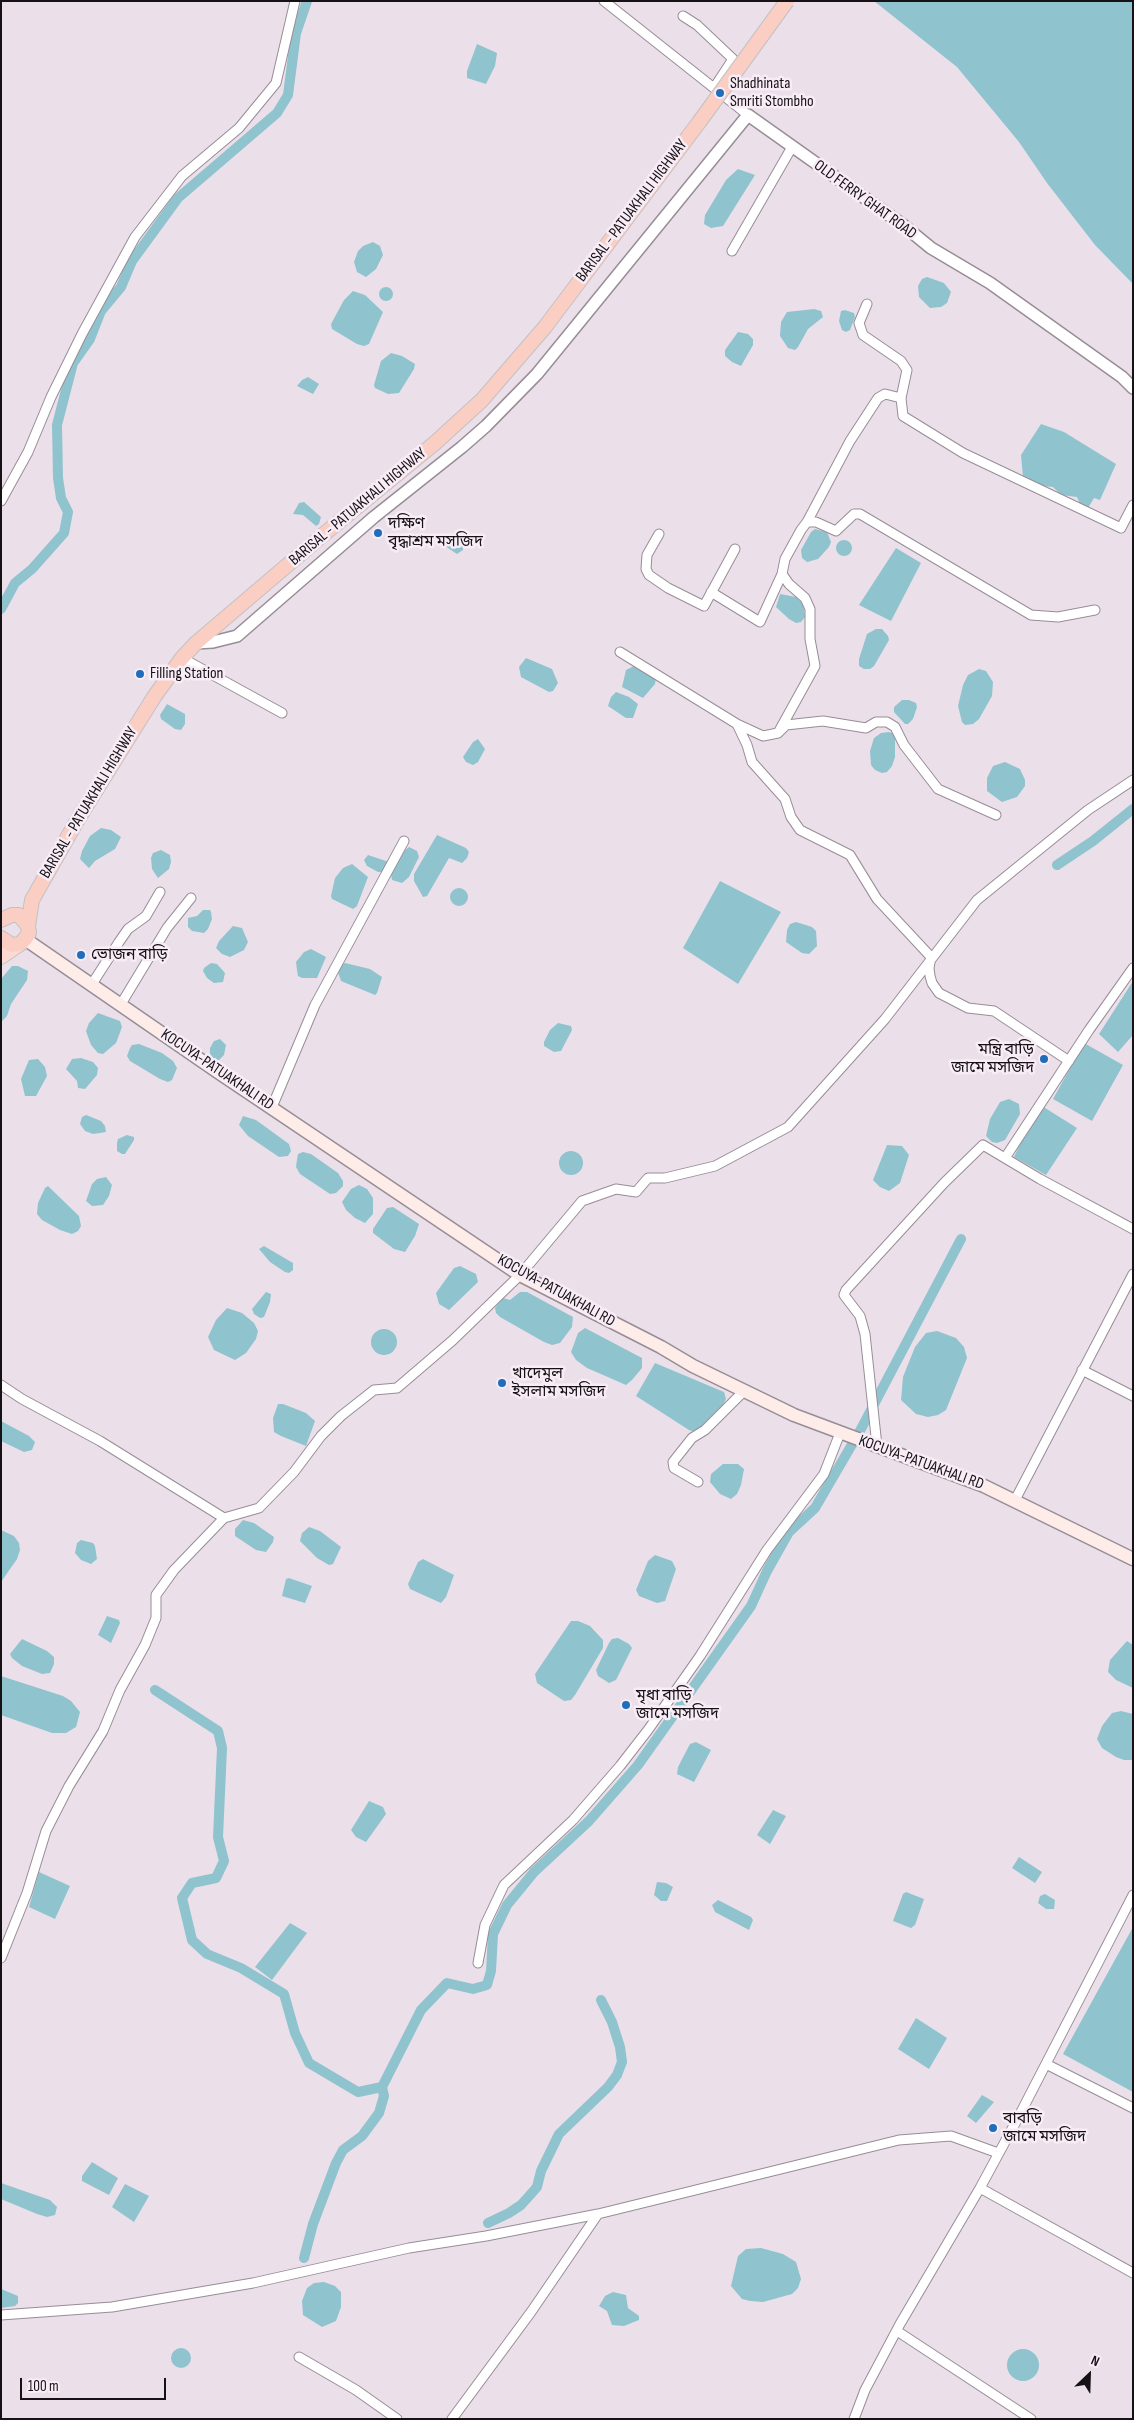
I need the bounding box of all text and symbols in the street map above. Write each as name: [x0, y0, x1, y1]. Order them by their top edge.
place label: Shadhinata Smriti Stombho: [730, 74, 814, 112]
marker: Shadhinata Smriti Stombho: [714, 87, 726, 99]
street label: BARISAL - PATUAKHALI HIGHWAY: [572, 136, 692, 286]
street label: OLD FERRY GHAT ROAD: [810, 156, 920, 244]
street label: BARISAL - PATUAKHALI HIGHWAY: [286, 444, 430, 570]
place label: দক্ষিণ বৃদ্ধাশ্রম মসজিদ: [388, 514, 483, 552]
marker: দক্ষিণ বৃদ্ধাশ্রম মসজিদ: [372, 527, 384, 539]
place label: Filling Station: [150, 664, 223, 684]
marker: Filling Station: [134, 668, 146, 680]
street label: BARISAL - PATUAKHALI HIGHWAY: [36, 724, 142, 882]
place label: ভোজন বাড়ি: [91, 945, 168, 965]
marker: ভোজন বাড়ি: [75, 949, 87, 961]
street label: KOCUYA-PATUAKHALI RD: [157, 1025, 277, 1115]
place label: মন্ত্রি বাড়ি জামে মসজিদ: [951, 1040, 1034, 1078]
marker: মন্ত্রি বাড়ি জামে মসজিদ: [1038, 1053, 1050, 1065]
street label: KOCUYA-PATUAKHALI RD: [494, 1251, 618, 1331]
place label: খাদেমুল ইসলাম মসজিদ: [512, 1364, 605, 1402]
marker: খাদেমুল ইসলাম মসজিদ: [496, 1377, 508, 1389]
street label: KOCUYA-PATUAKHALI RD: [856, 1431, 986, 1495]
place label: মৃধা বাড়ি জামে মসজিদ: [636, 1686, 719, 1724]
marker: মৃধা বাড়ি জামে মসজিদ: [620, 1699, 632, 1711]
place label: বাবড়ি জামে মসজিদ: [1003, 2109, 1086, 2147]
marker: বাবড়ি জামে মসজিদ: [987, 2122, 999, 2134]
north arrow: [1064, 2350, 1114, 2400]
text: N: [1088, 2352, 1102, 2370]
scale bar: [22, 2368, 169, 2400]
text: 100 m: [28, 2377, 59, 2396]

